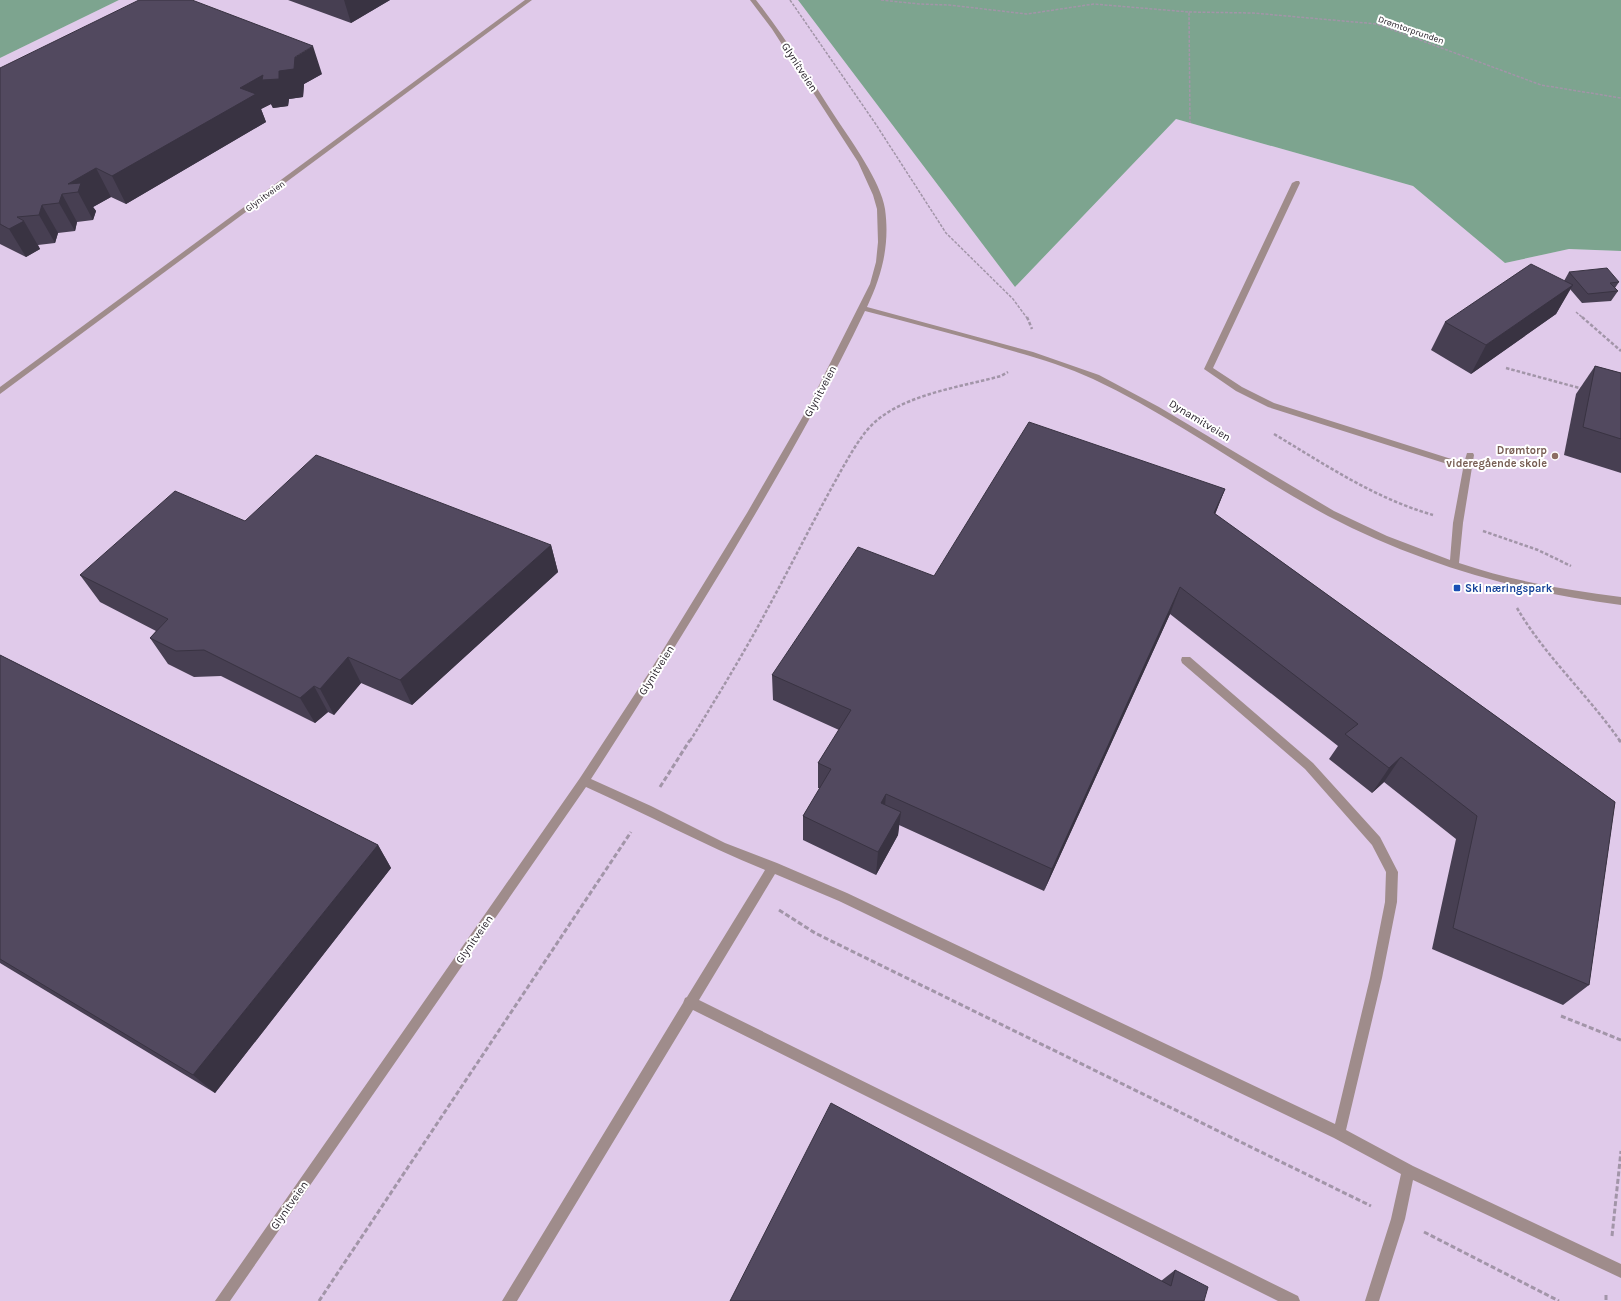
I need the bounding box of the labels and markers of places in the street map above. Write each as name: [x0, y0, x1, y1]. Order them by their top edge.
place label: Drømtorp videregående skole: [1446, 444, 1547, 470]
marker: Drømtorp videregående skole: [1550, 451, 1560, 461]
place label: Ski næringspark: [1465, 582, 1553, 595]
marker: Ski næringspark: [1452, 583, 1462, 593]

